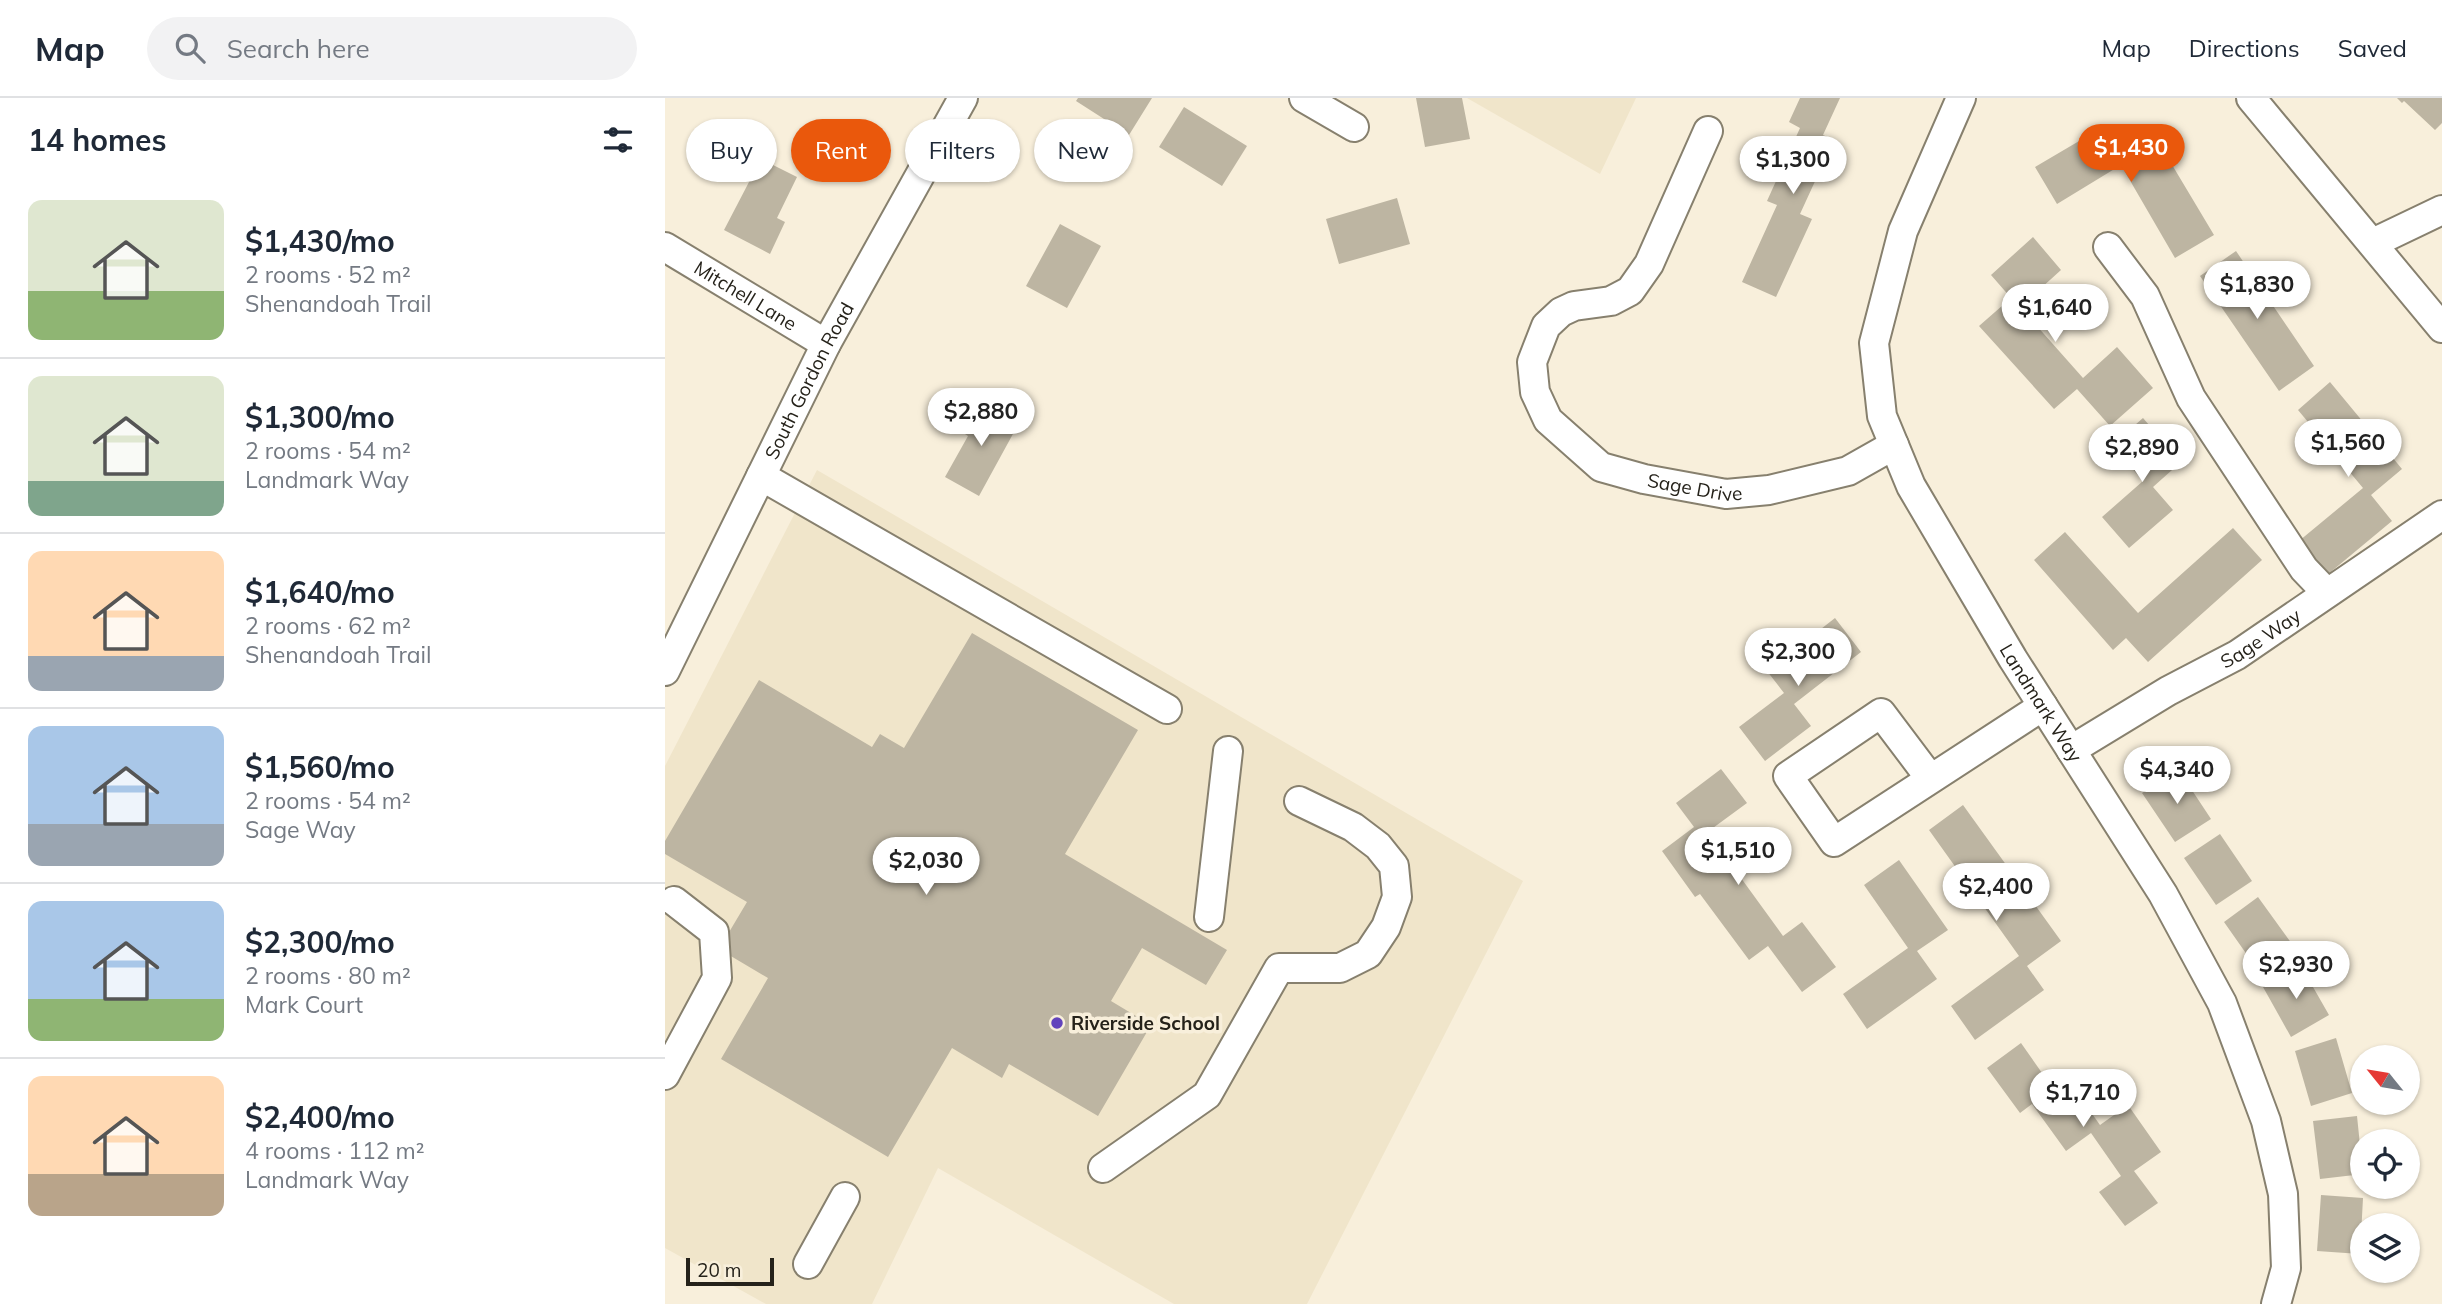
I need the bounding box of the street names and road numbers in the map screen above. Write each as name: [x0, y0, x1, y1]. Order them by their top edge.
street label: Mitchell Lane: [690, 255, 801, 336]
street label: South Gordon Road: [759, 298, 859, 463]
street label: Sage Drive: [1646, 468, 1743, 506]
street label: Sage Way: [2216, 603, 2305, 674]
street label: Landmark Way: [1995, 639, 2088, 767]

